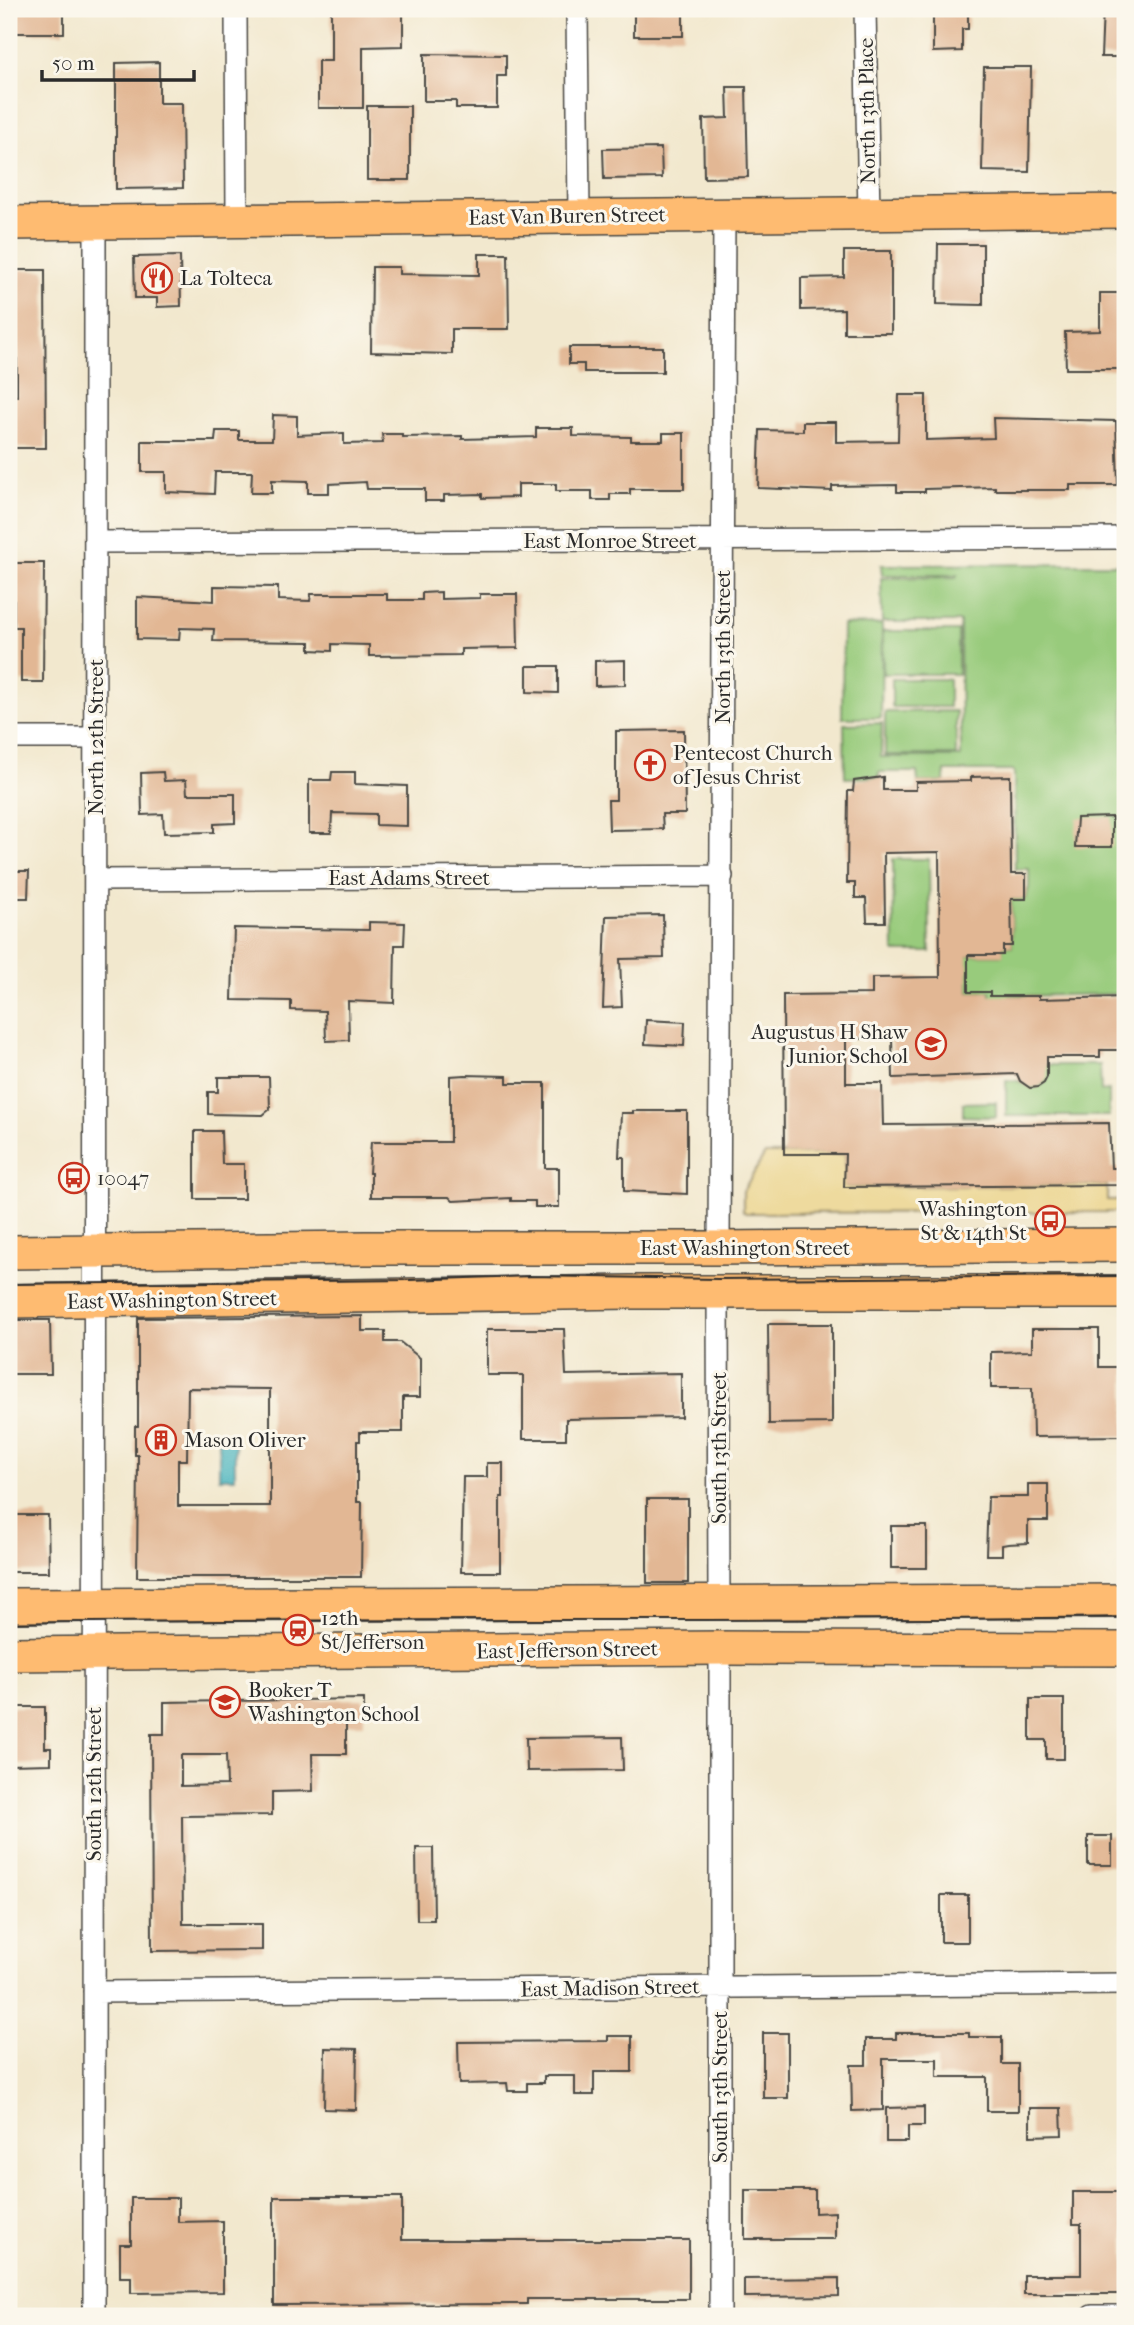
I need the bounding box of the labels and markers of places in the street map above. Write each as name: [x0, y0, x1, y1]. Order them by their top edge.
restaurant icon: La Tolteca: [140, 261, 174, 295]
place label: La Tolteca: [180, 266, 272, 290]
place label: Pentecost Church of Jesus Christ: [673, 741, 833, 789]
church icon: Pentecost Church of Jesus Christ: [633, 748, 667, 782]
place label: Augustus H Shaw Junior School: [750, 1020, 909, 1068]
school or university icon: Augustus H Shaw Junior School: [914, 1027, 948, 1061]
bus stop icon: 10047: [57, 1161, 91, 1195]
place label: 10047: [97, 1166, 149, 1190]
place label: Washington St & 14th St: [918, 1197, 1027, 1245]
bus stop icon: Washington St & 14th St: [1033, 1204, 1067, 1238]
building icon: Mason Oliver: [144, 1423, 178, 1457]
place label: Mason Oliver: [184, 1428, 306, 1452]
place label: 12th St/Jefferson: [321, 1606, 424, 1654]
station icon: 12th St/Jefferson: [281, 1613, 315, 1647]
place label: Booker T Washington School: [247, 1678, 420, 1726]
school or university icon: Booker T Washington School: [208, 1685, 242, 1719]

